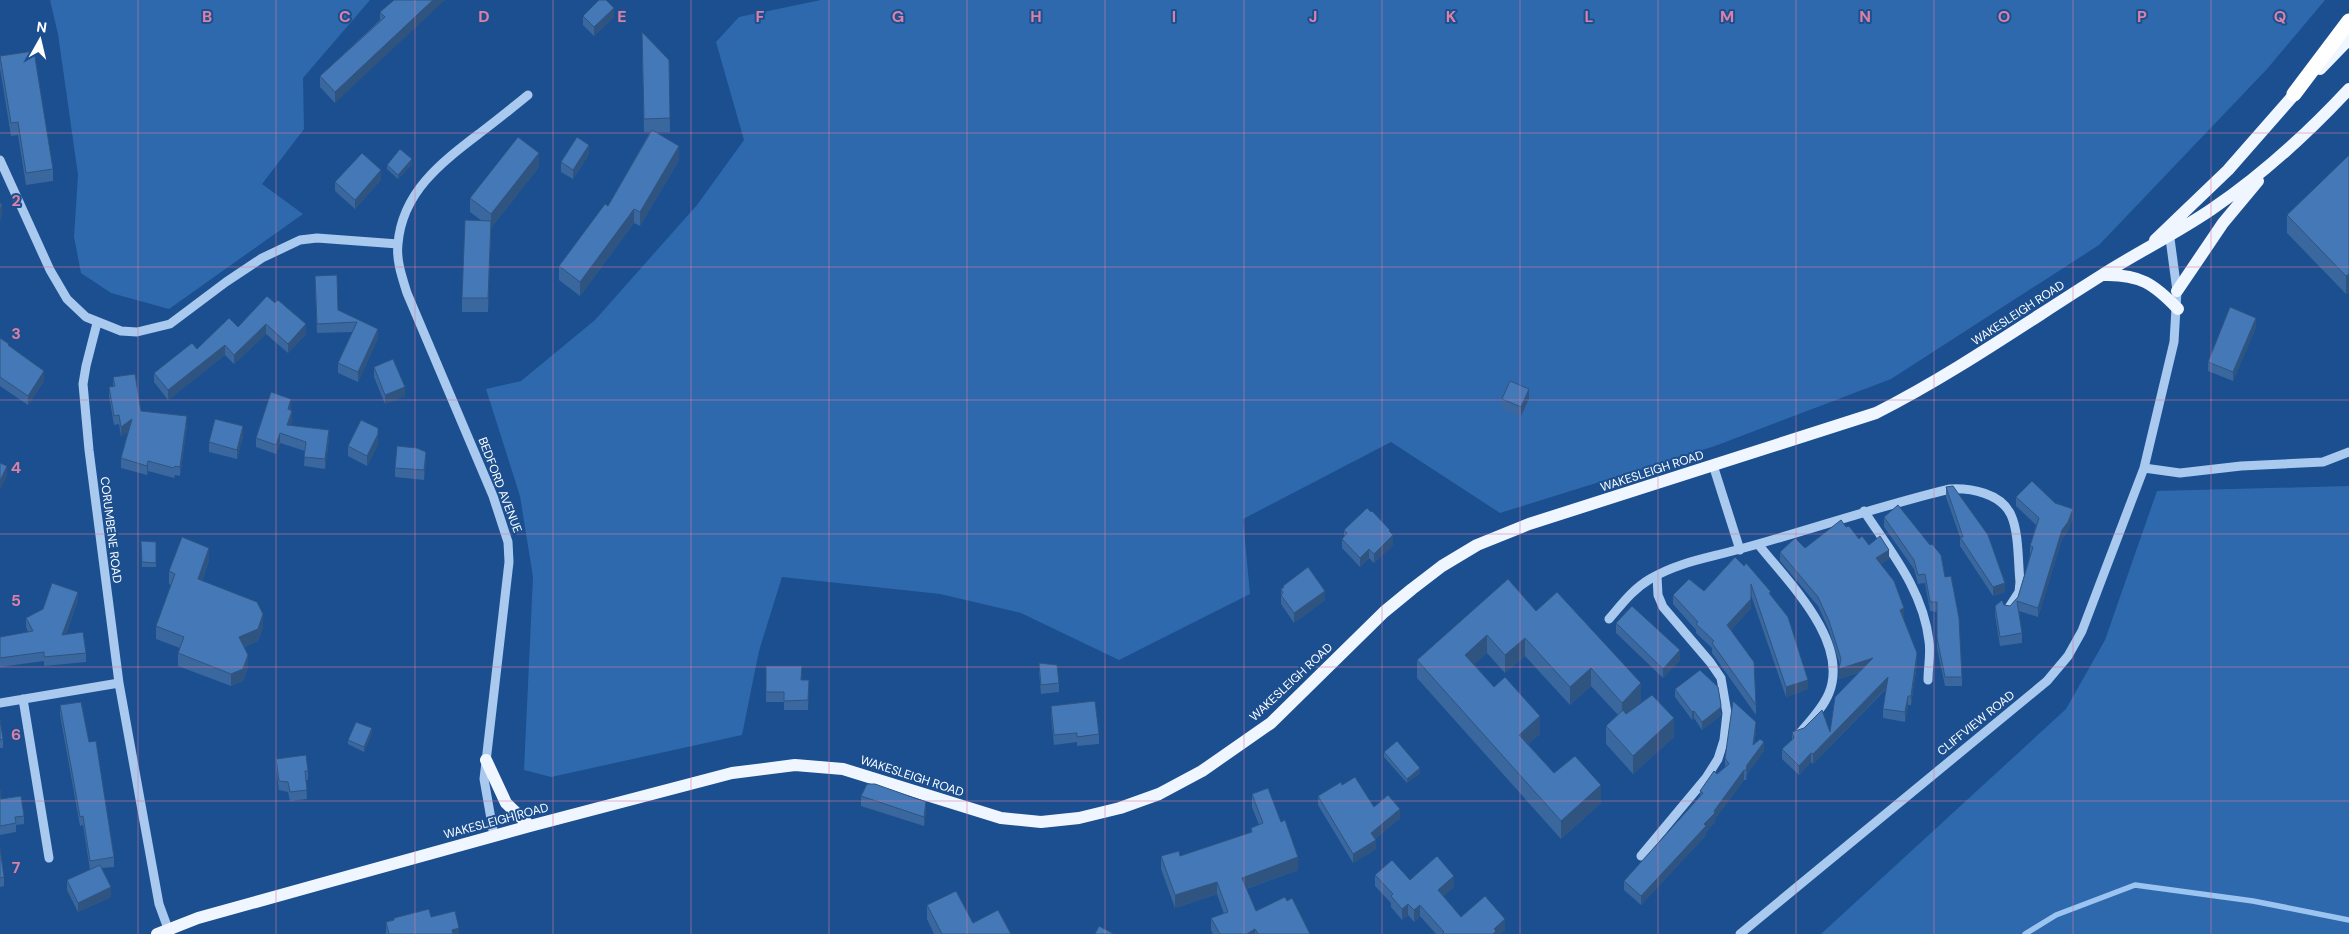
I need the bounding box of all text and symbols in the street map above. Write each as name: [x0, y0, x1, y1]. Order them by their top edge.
text: B: [202, 6, 212, 27]
text: C: [339, 6, 351, 27]
text: D: [478, 6, 490, 27]
text: E: [617, 6, 627, 27]
text: F: [756, 6, 765, 27]
text: G: [892, 6, 904, 27]
text: H: [1030, 6, 1042, 27]
text: I: [1172, 6, 1176, 27]
text: J: [1309, 6, 1317, 27]
text: K: [1446, 6, 1457, 27]
text: L: [1585, 6, 1594, 27]
text: M: [1720, 6, 1734, 27]
text: N: [1859, 6, 1871, 27]
text: O: [1998, 6, 2010, 27]
text: P: [2137, 6, 2147, 27]
text: Q: [2274, 6, 2286, 27]
north arrow: [15, 15, 65, 65]
text: N: [35, 18, 48, 37]
text: 2: [11, 190, 21, 211]
street label: WAKESLEIGH ROAD: [1968, 277, 2068, 349]
text: 3: [11, 323, 21, 344]
street label: BEDFORD AVENUE: [474, 435, 526, 535]
street label: WAKESLEIGH ROAD: [1598, 447, 1706, 495]
text: 4: [11, 457, 21, 478]
street label: CORUMBENE ROAD: [97, 476, 125, 584]
text: 5: [11, 590, 21, 611]
street label: WAKESLEIGH ROAD: [1246, 639, 1336, 725]
street label: CLIFFVIEW ROAD: [1934, 687, 2018, 759]
text: 6: [11, 724, 21, 745]
street label: WAKESLEIGH ROAD: [858, 752, 966, 800]
street label: WAKESLEIGH ROAD: [442, 799, 550, 843]
text: 7: [12, 857, 21, 878]

